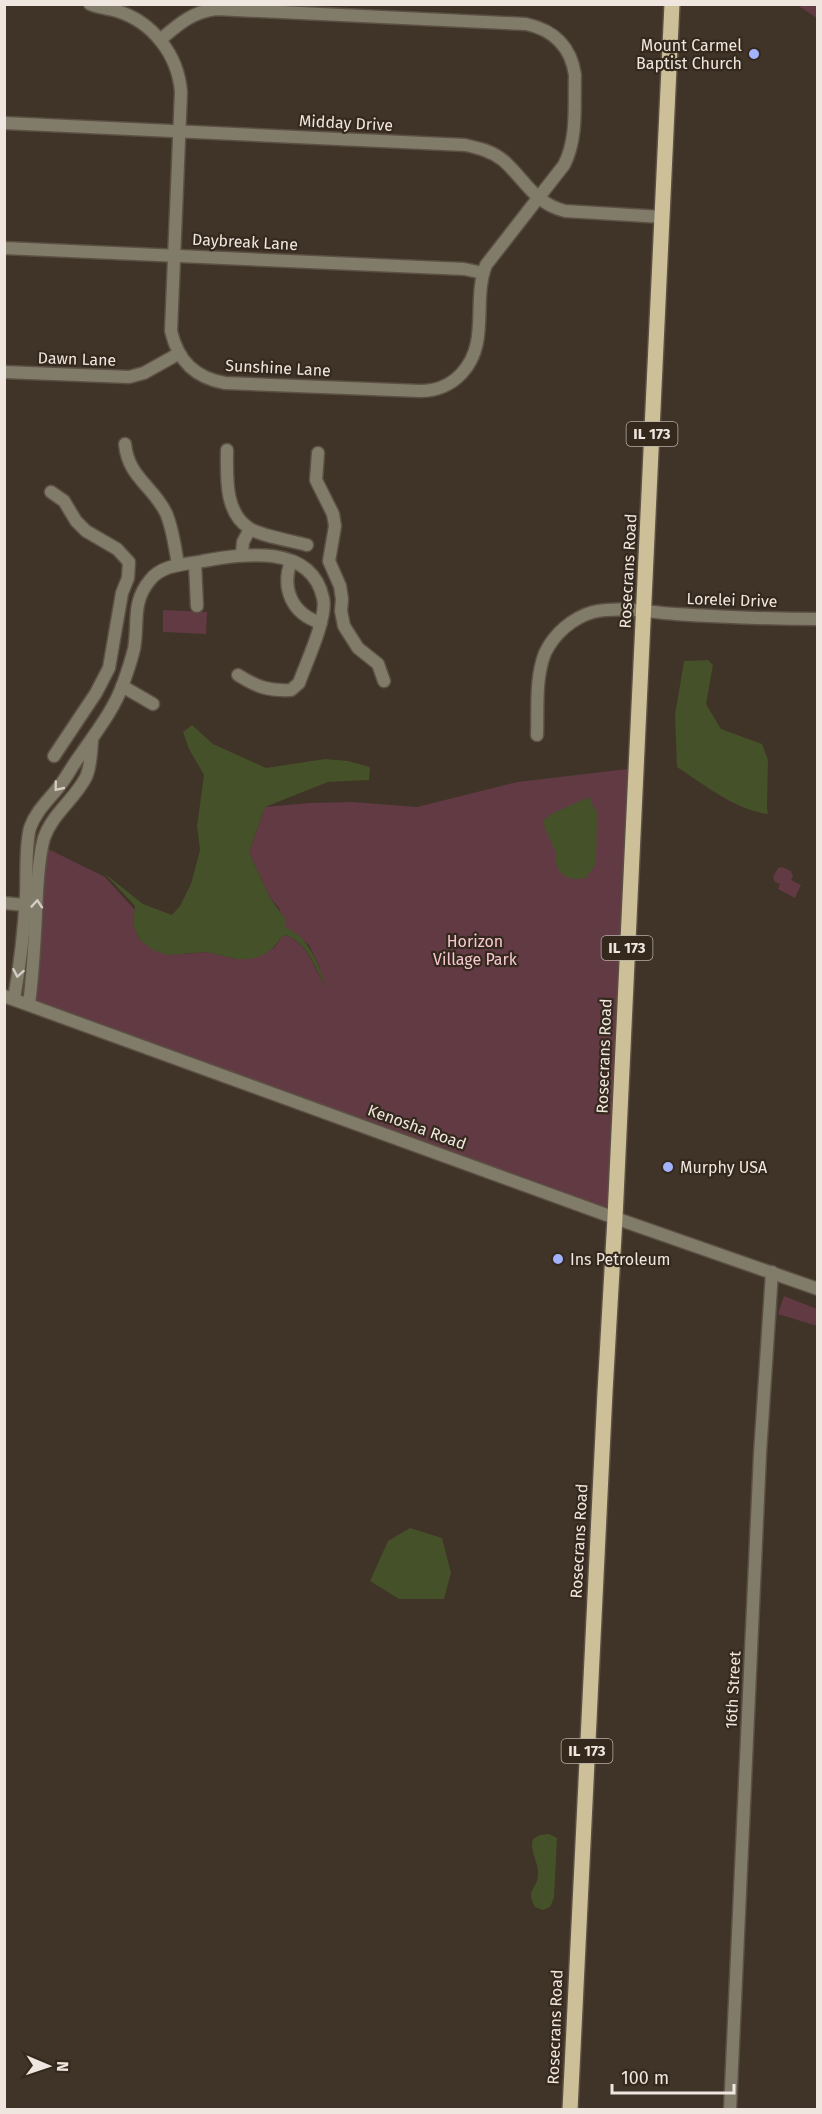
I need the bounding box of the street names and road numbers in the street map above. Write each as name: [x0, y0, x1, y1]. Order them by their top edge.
street label: Midday Drive: [298, 111, 394, 135]
street label: Daybreak Lane: [192, 230, 298, 254]
street label: Dawn Lane: [37, 348, 117, 370]
street label: Sunshine Lane: [225, 356, 331, 380]
road number: IL 173: [626, 422, 678, 446]
street label: Rosecrans Road: [616, 513, 640, 629]
street label: Lorelei Drive: [686, 589, 778, 611]
road number: IL 173: [602, 936, 652, 960]
street label: Rosecrans Road: [593, 998, 615, 1114]
street label: Kenosha Road: [365, 1100, 469, 1154]
street label: Rosecrans Road: [567, 1483, 591, 1599]
street label: 16th Street: [721, 1650, 745, 1730]
road number: IL 173: [562, 1739, 612, 1763]
street label: Rosecrans Road: [544, 1969, 566, 2085]

